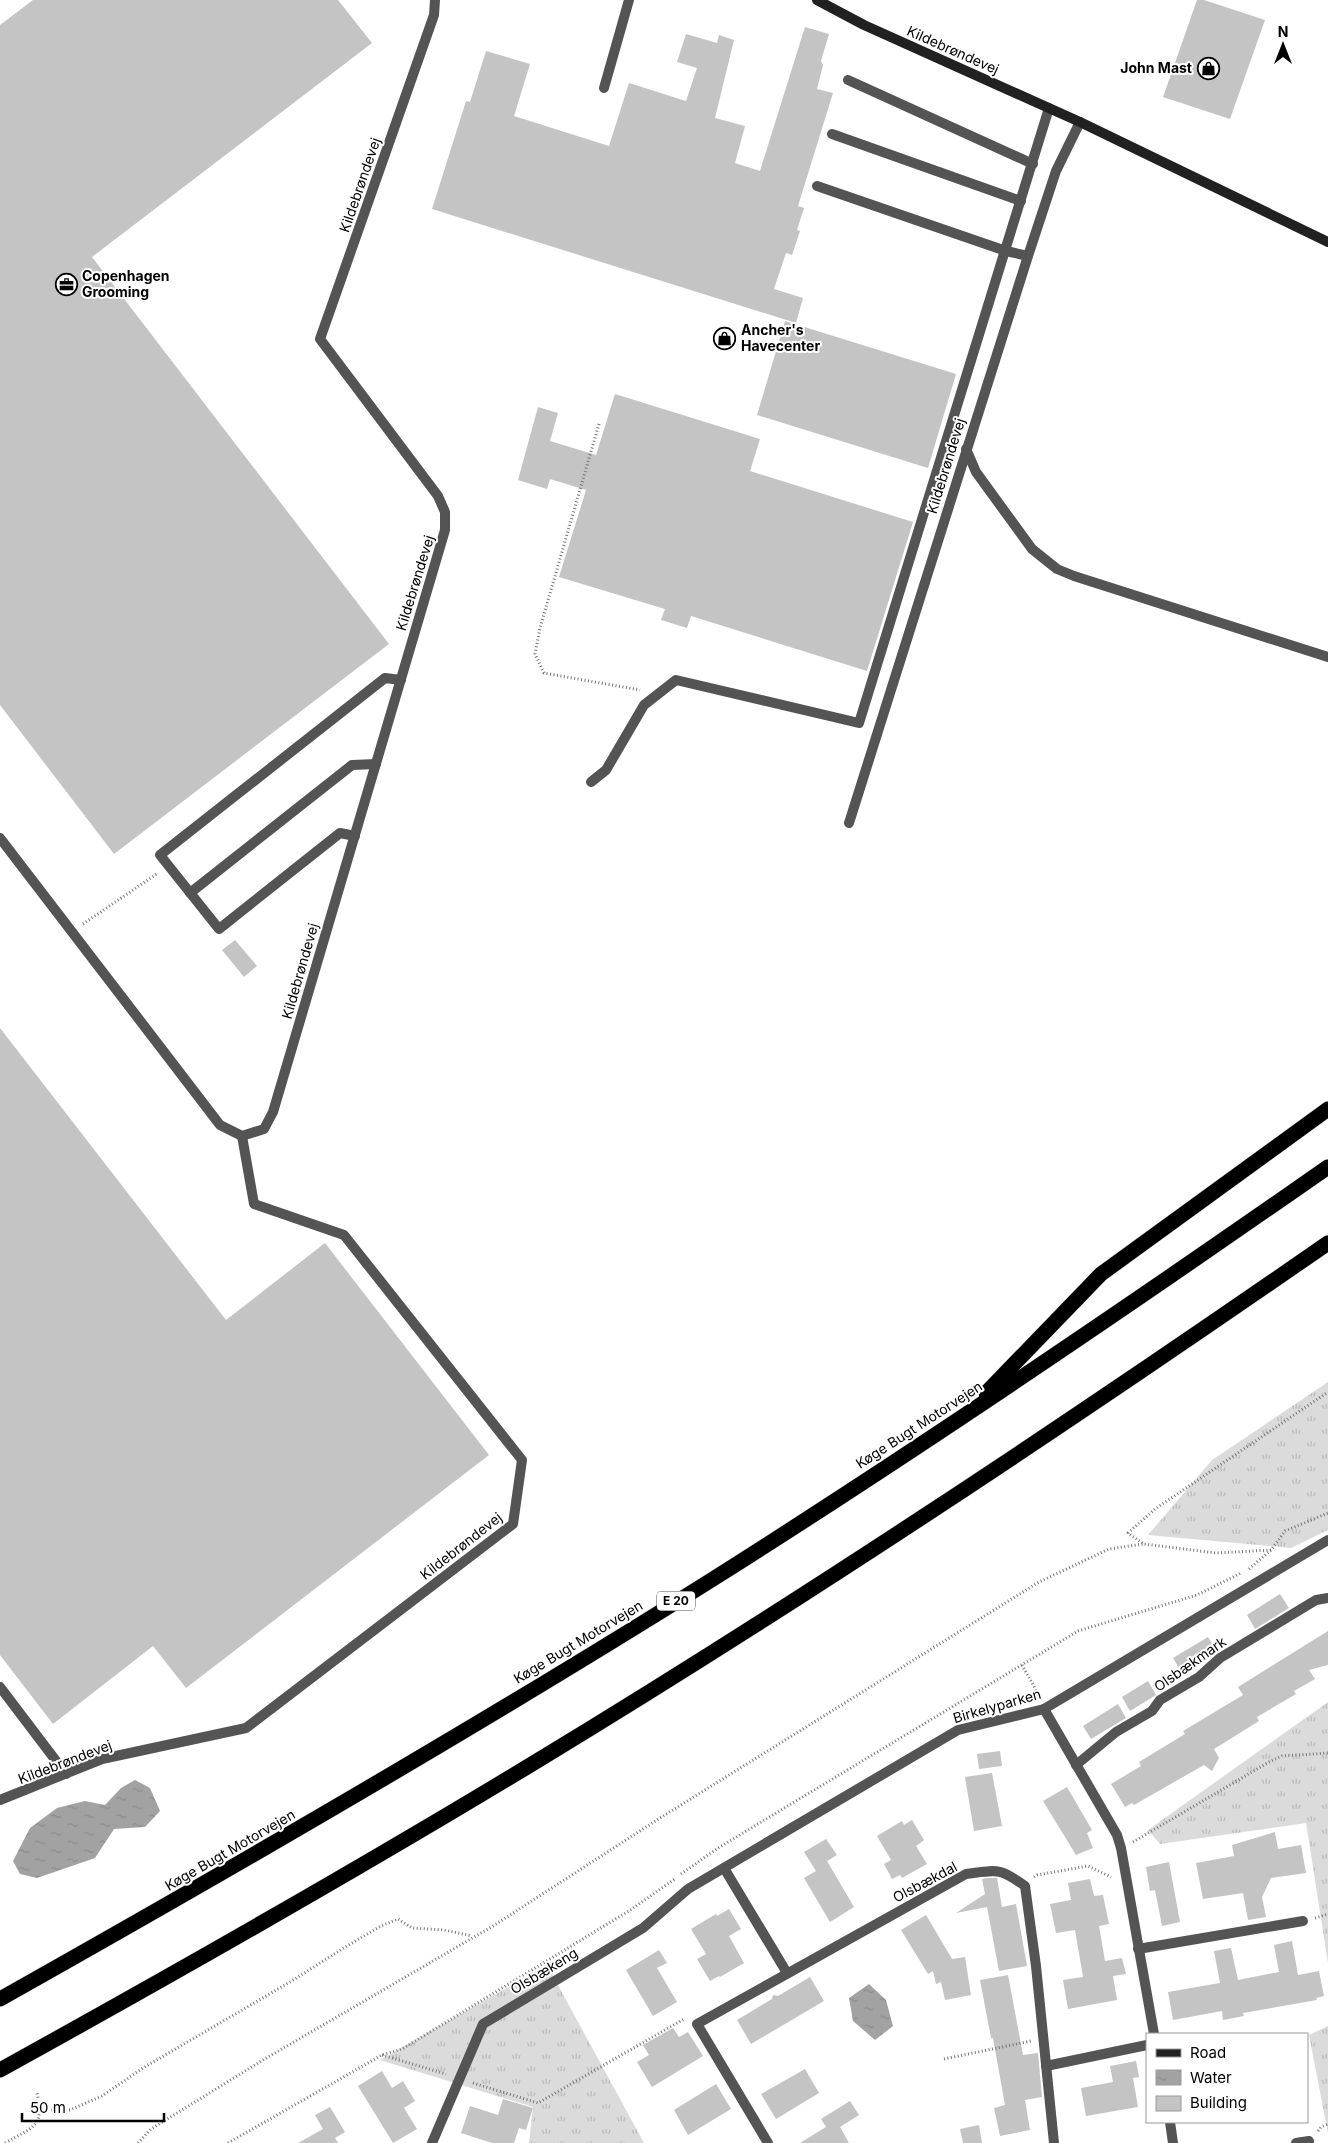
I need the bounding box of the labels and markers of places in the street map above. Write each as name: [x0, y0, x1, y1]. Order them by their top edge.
shop icon: John Mast: [1196, 56, 1220, 80]
place label: John Mast: [1120, 59, 1192, 76]
place label: Copenhagen Grooming: [82, 267, 170, 300]
office icon: Copenhagen Grooming: [54, 272, 78, 296]
place label: Ancher's Havecenter: [741, 321, 820, 354]
shop icon: Ancher's Havecenter: [713, 326, 737, 350]

